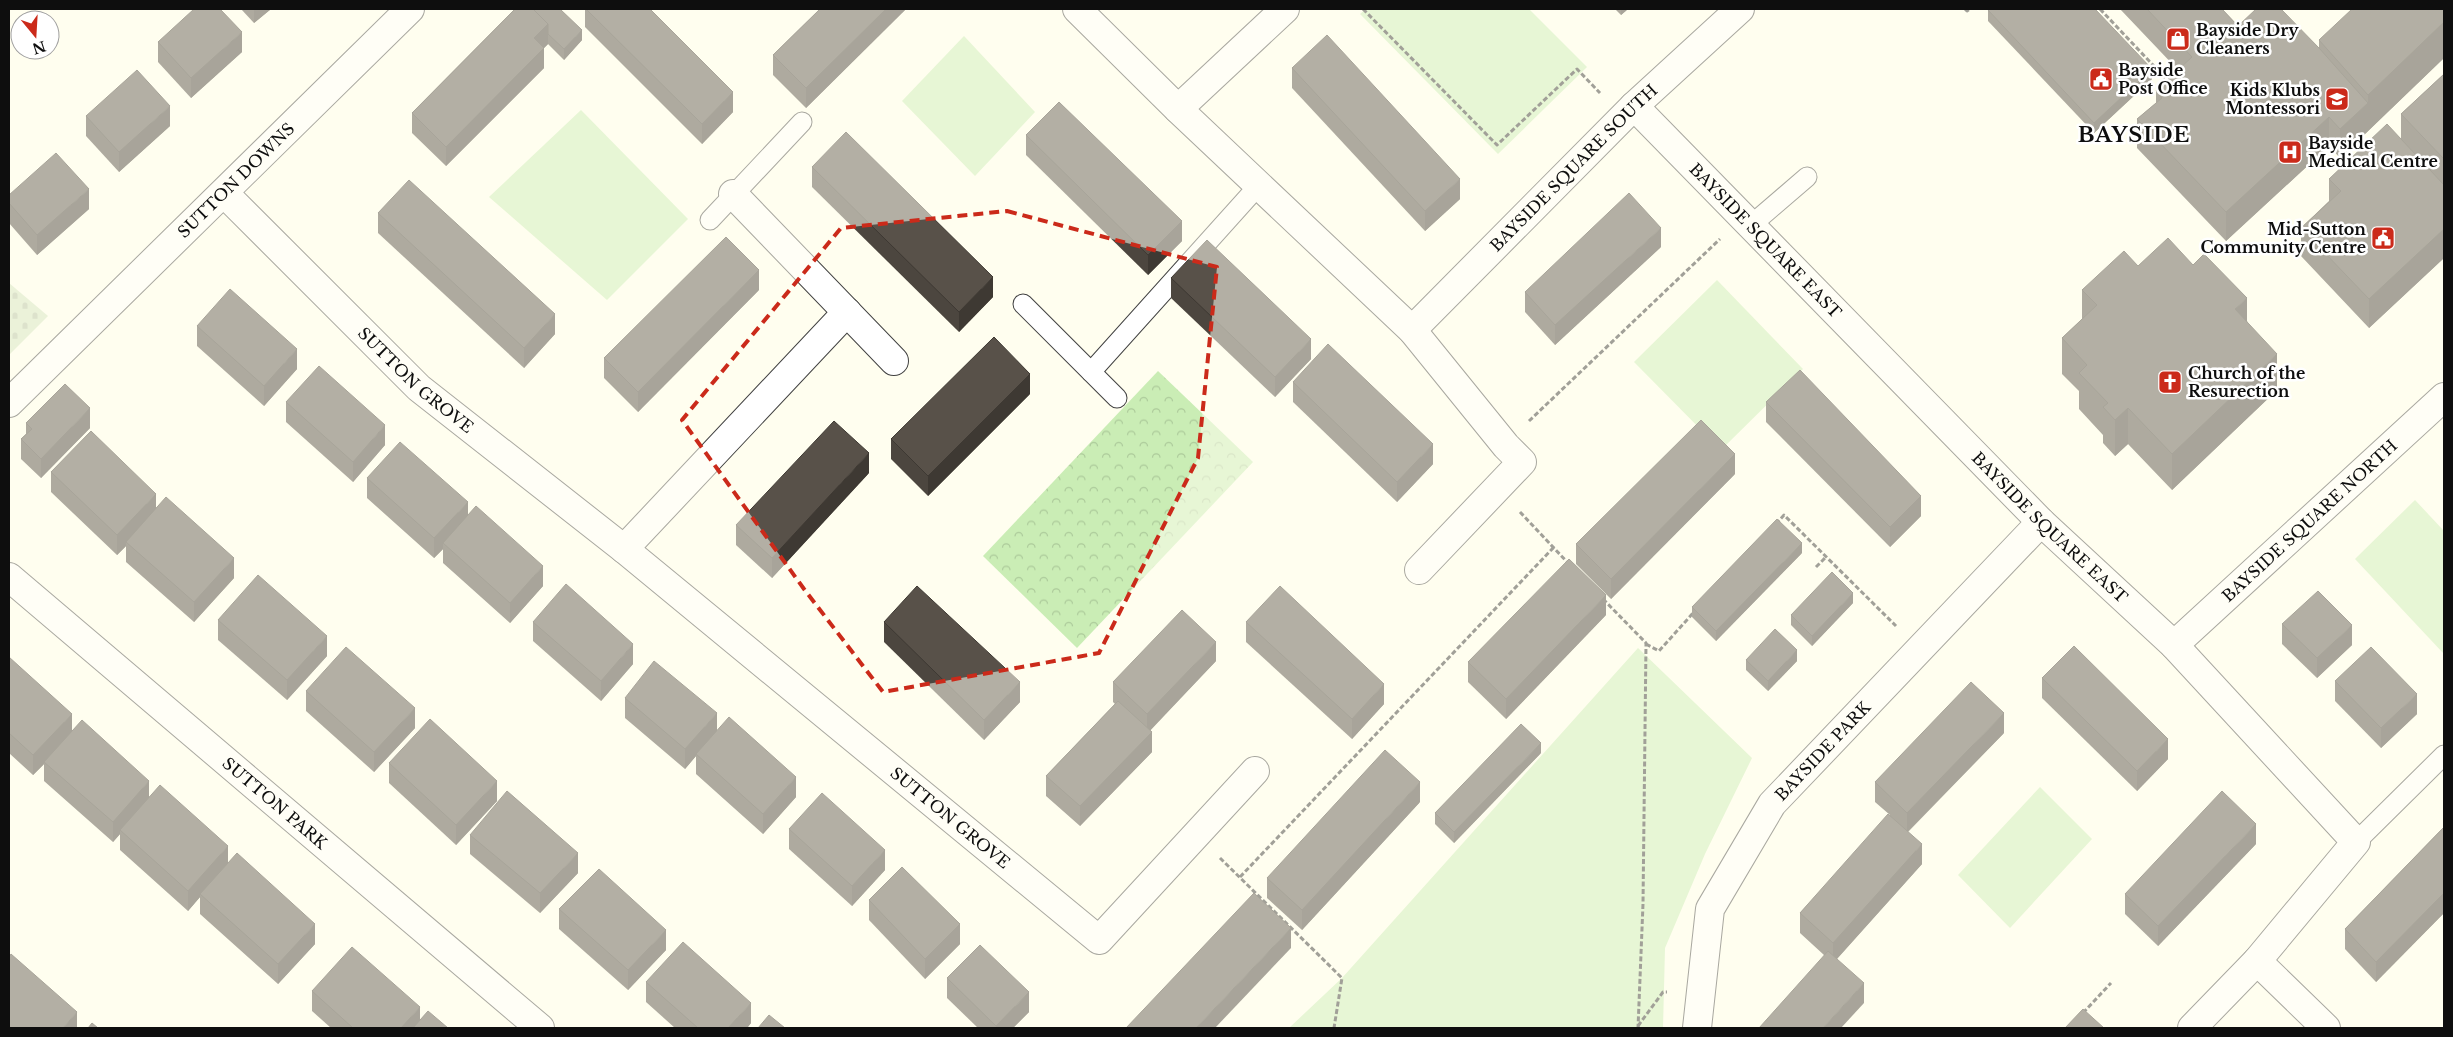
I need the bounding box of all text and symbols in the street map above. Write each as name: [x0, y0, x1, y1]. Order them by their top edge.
north arrow: [10, 10, 60, 60]
place label: Bayside Dry Cleaners: [2196, 20, 2299, 58]
shop icon: Bayside Dry Cleaners: [2165, 26, 2191, 52]
text: N: [30, 37, 48, 58]
place label: Bayside Post Office: [2118, 60, 2208, 98]
public building icon: Bayside Post Office: [2088, 66, 2114, 92]
street label: BAYSIDE SQUARE SOUTH: [1486, 80, 1661, 255]
place label: Kids Klubs Montessori: [2225, 80, 2320, 118]
school or university icon: Kids Klubs Montessori: [2324, 86, 2350, 112]
street label: SUTTON DOWNS: [173, 118, 298, 242]
district label: BAYSIDE: [2078, 122, 2190, 148]
place label: Bayside Medical Centre: [2308, 133, 2438, 171]
hospital icon: Bayside Medical Centre: [2277, 139, 2303, 165]
street label: BAYSIDE SQUARE EAST: [1685, 159, 1846, 322]
place label: Mid-Sutton Community Centre: [2200, 219, 2366, 257]
public building icon: Mid-Sutton Community Centre: [2370, 225, 2396, 251]
street label: SUTTON GROVE: [354, 323, 478, 437]
place label: Church of the Resurection: [2188, 363, 2305, 401]
church icon: Church of the Resurection: [2157, 369, 2183, 395]
street label: BAYSIDE SQUARE NORTH: [2218, 435, 2401, 606]
street label: BAYSIDE SQUARE EAST: [1968, 448, 2132, 607]
street label: BAYSIDE PARK: [1771, 697, 1875, 805]
street label: SUTTON PARK: [219, 753, 332, 853]
street label: SUTTON GROVE: [886, 763, 1014, 873]

